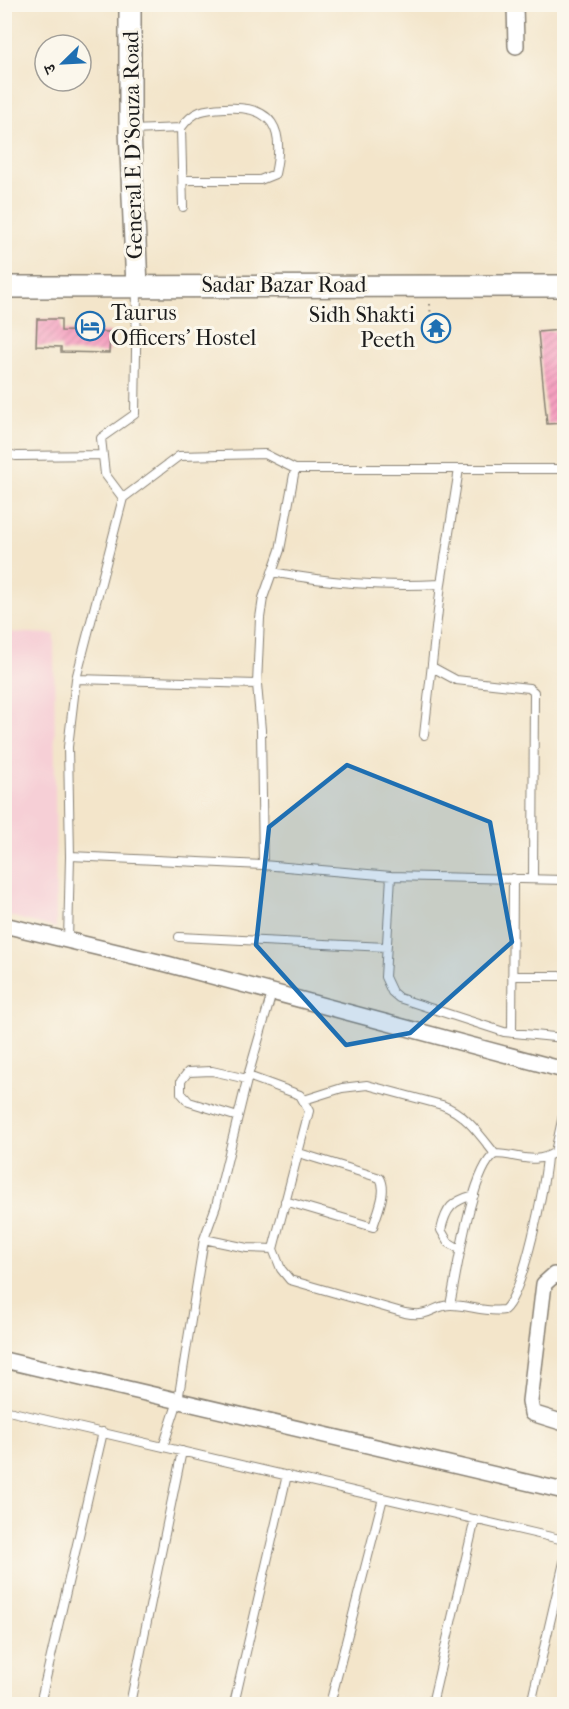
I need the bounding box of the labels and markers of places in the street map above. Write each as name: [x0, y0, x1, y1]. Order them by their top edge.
place label: Taurus Officers' Hostel: [111, 300, 256, 351]
place label: Sidh Shakti Peeth: [309, 302, 416, 353]
hotel icon: Taurus Officers' Hostel: [74, 310, 106, 342]
temple icon: Sidh Shakti Peeth: [420, 312, 452, 344]

